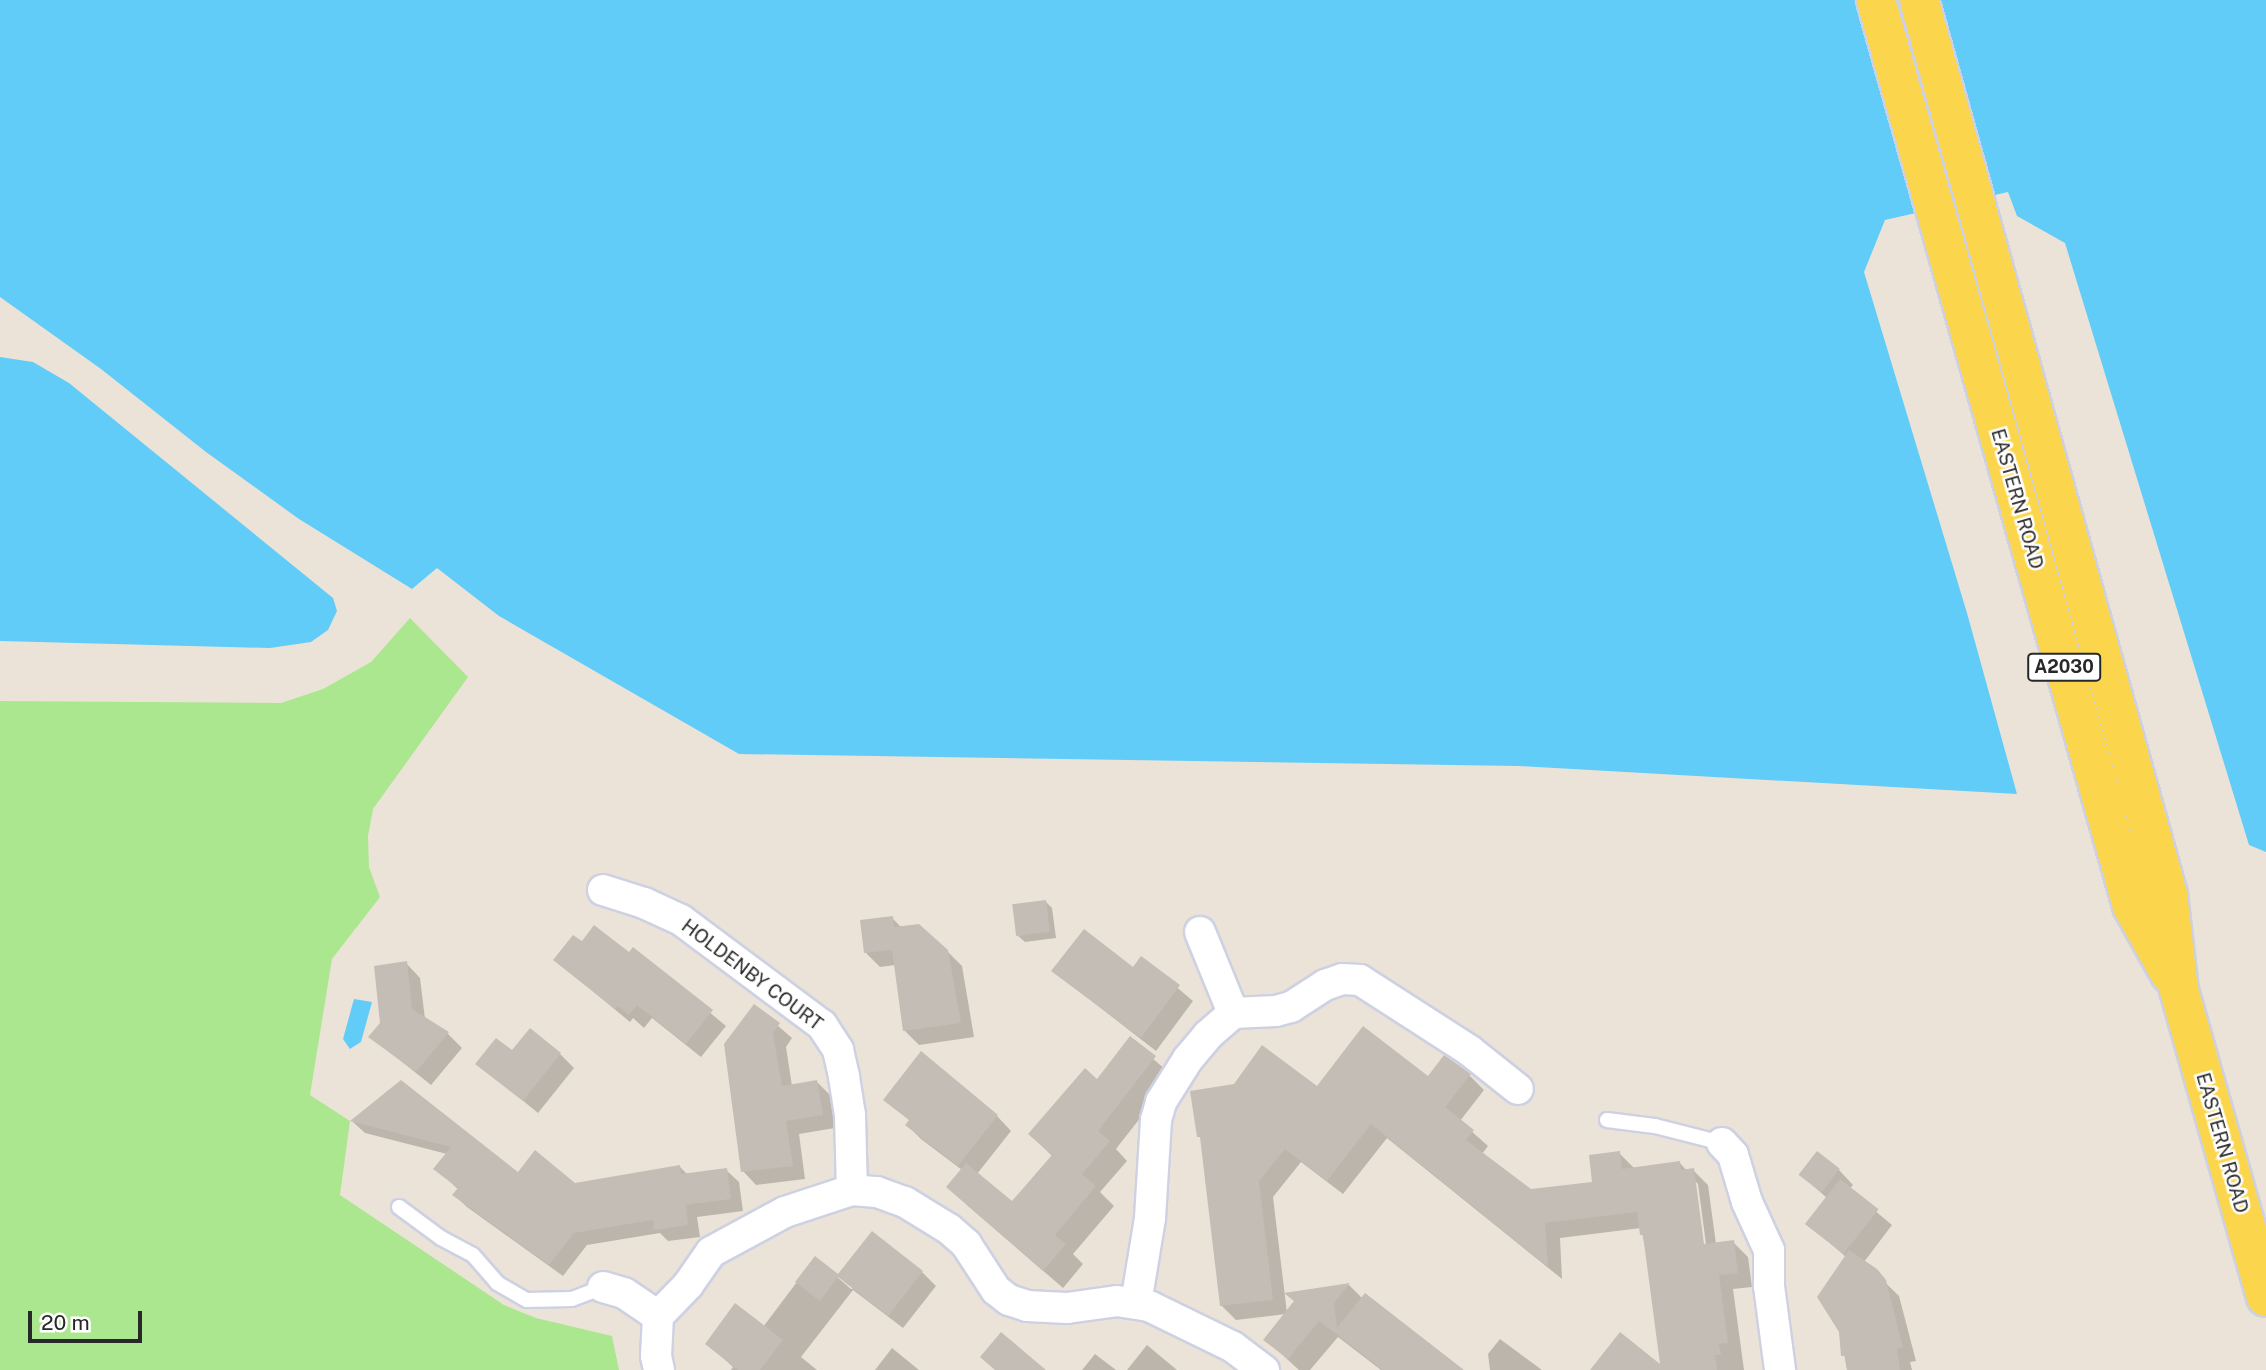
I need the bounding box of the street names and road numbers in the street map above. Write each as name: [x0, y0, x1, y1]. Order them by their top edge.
street label: EASTERN ROAD: [1986, 426, 2048, 572]
road number: A2030: [2025, 652, 2102, 682]
street label: HOLDENBY COURT: [677, 914, 827, 1036]
street label: EASTERN ROAD: [2191, 1070, 2253, 1216]

